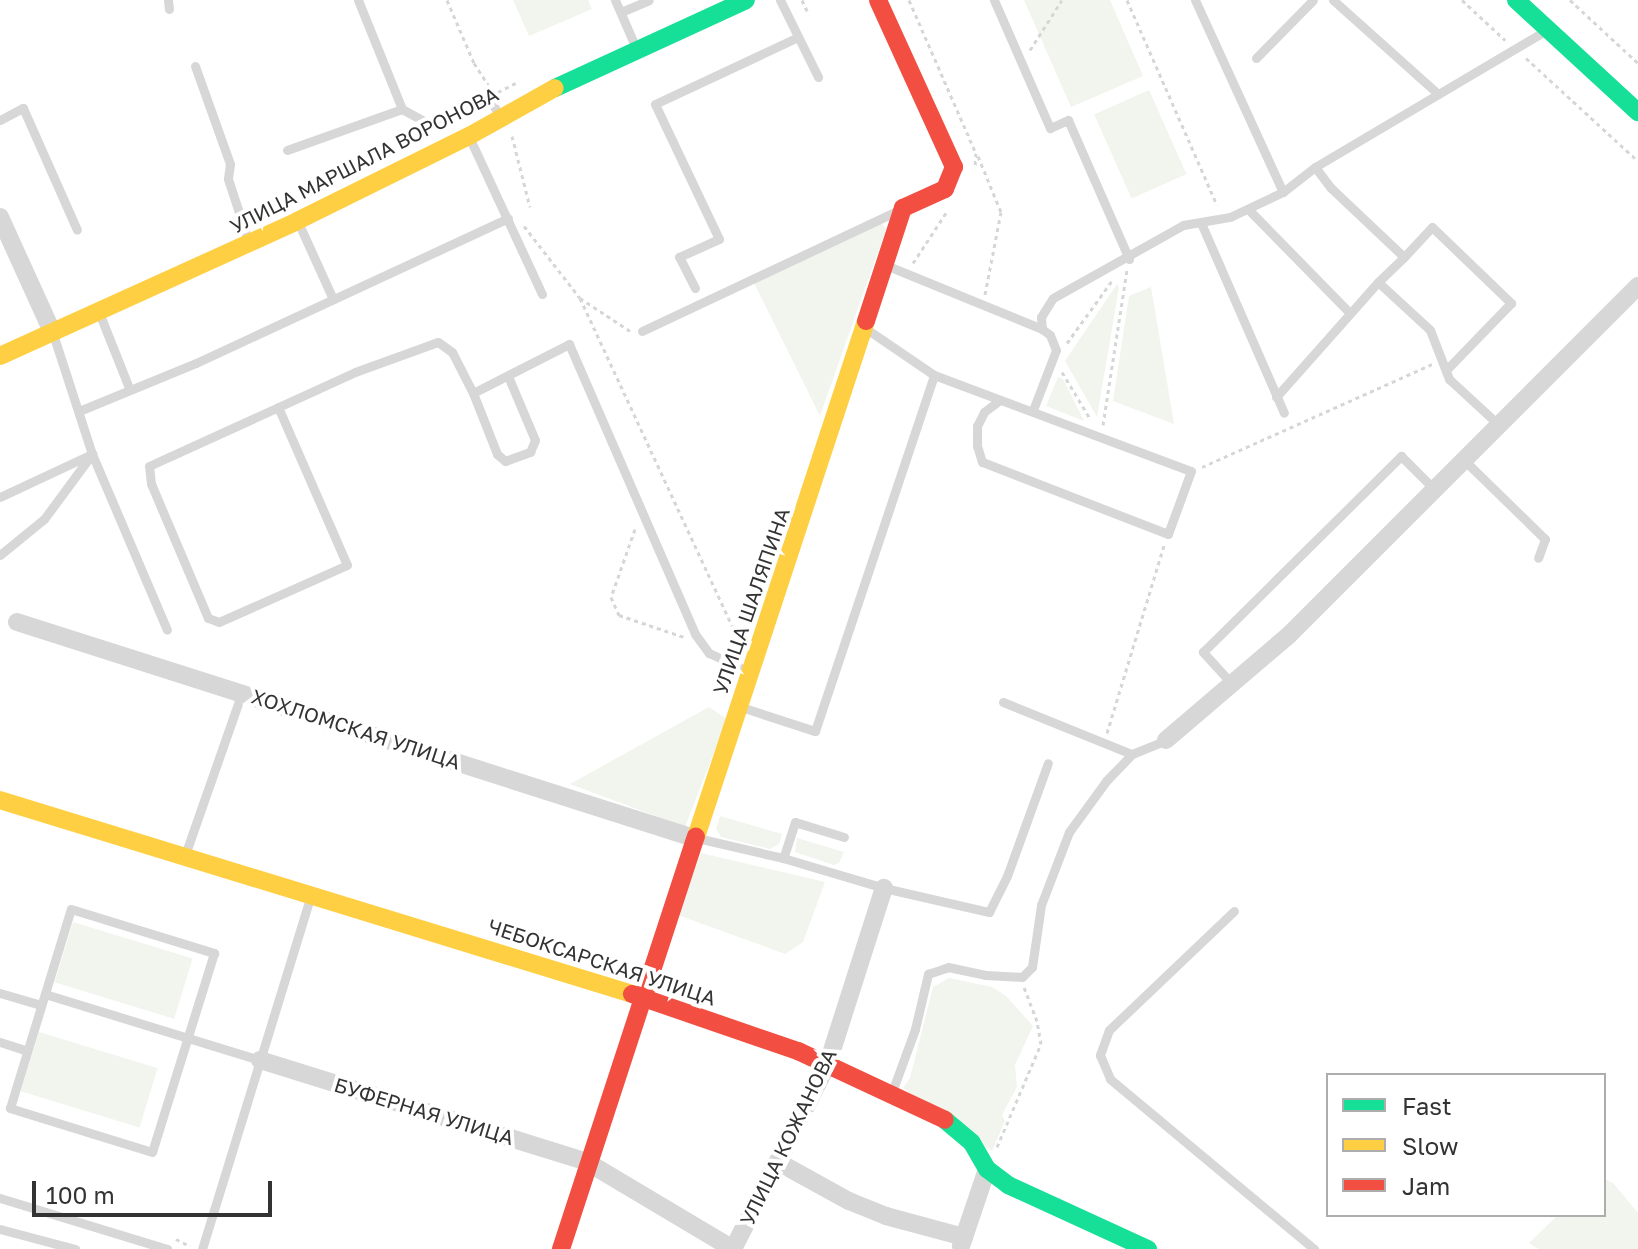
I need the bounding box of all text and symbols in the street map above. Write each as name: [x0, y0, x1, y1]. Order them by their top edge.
street label: УЛИЦА МАРШАЛА ВОРОНОВА: [226, 82, 502, 238]
street label: УЛИЦА ШАЛЯПИНА: [708, 504, 794, 698]
street label: ХОХЛОМСКАЯ УЛИЦА: [249, 684, 463, 774]
street label: ЧЕБОКСАРСКАЯ УЛИЦА: [485, 914, 719, 1010]
street label: УЛИЦА КОЖАНОВА: [735, 1045, 841, 1229]
street label: БУФЕРНАЯ УЛИЦА: [331, 1072, 517, 1150]
legend: [1326, 1073, 1606, 1217]
text: Fast: [1402, 1091, 1452, 1120]
text: Slow: [1402, 1131, 1458, 1160]
scale bar: [36, 1165, 276, 1215]
text: Jam: [1402, 1171, 1450, 1200]
text: 100 m: [46, 1180, 115, 1209]

